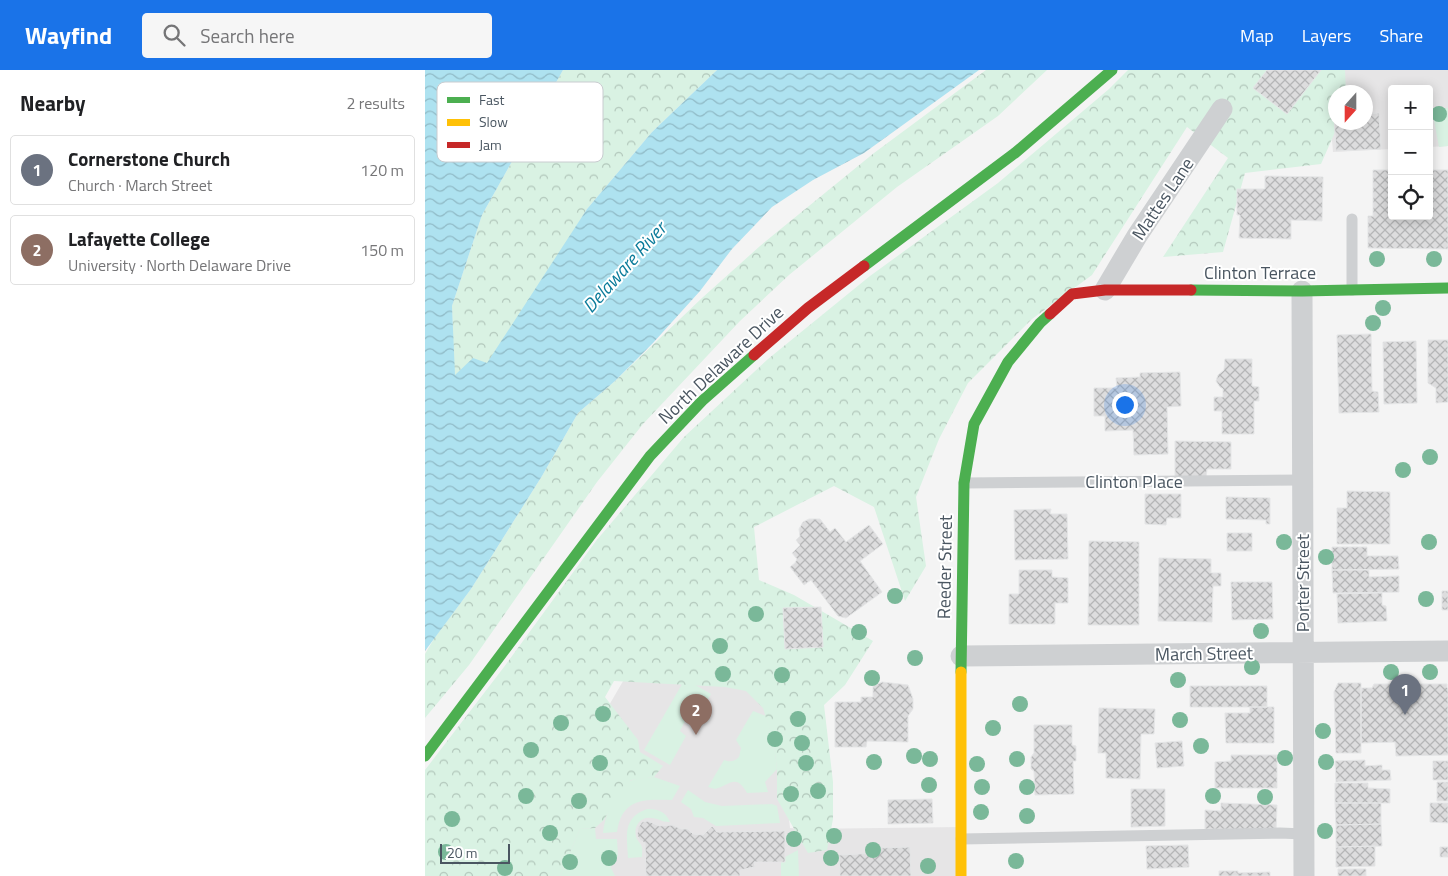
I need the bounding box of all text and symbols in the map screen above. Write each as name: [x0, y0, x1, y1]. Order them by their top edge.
search box: [142, 13, 492, 58]
text: Wayfind: [25, 17, 112, 53]
icon: search: [160, 21, 188, 49]
text: Search here: [200, 21, 295, 50]
text: Map: [1240, 22, 1274, 49]
text: Layers: [1302, 22, 1351, 49]
text: Share: [1379, 22, 1423, 49]
legend: [437, 82, 603, 162]
north arrow: [1328, 85, 1373, 130]
map controls: [1388, 85, 1433, 220]
button: +: [1388, 85, 1433, 130]
text: Nearby: [20, 87, 85, 119]
text: Fast: [479, 89, 504, 110]
text: 2 results: [346, 91, 405, 115]
text: Slow: [479, 111, 508, 132]
button: −: [1388, 130, 1433, 175]
text: Jam: [479, 134, 502, 155]
text: Cornerstone Church: [68, 144, 230, 173]
street label: Mattes Lane: [1125, 152, 1200, 245]
text: 1: [33, 158, 41, 182]
text: 120 m: [360, 158, 404, 182]
text: Church · March Street: [68, 173, 212, 197]
button: locate: [1388, 175, 1433, 220]
water label: Delaware River: [575, 213, 674, 319]
text: Lafayette College: [68, 224, 210, 253]
text: 2: [33, 238, 41, 262]
text: 150 m: [360, 238, 404, 262]
text: University · North Delaware Drive: [68, 253, 291, 277]
street label: Clinton Terrace: [1204, 259, 1316, 286]
street label: North Delaware Drive: [652, 299, 789, 430]
your location: [1112, 392, 1138, 418]
street label: Clinton Place: [1085, 468, 1183, 495]
street label: Reeder Street: [930, 514, 959, 619]
street label: Porter Street: [1289, 533, 1316, 632]
street label: March Street: [1155, 639, 1254, 668]
pin: 1: [1389, 674, 1421, 715]
pin: 2: [680, 694, 712, 735]
scale bar: [440, 841, 510, 864]
text: 20 m: [447, 842, 477, 863]

